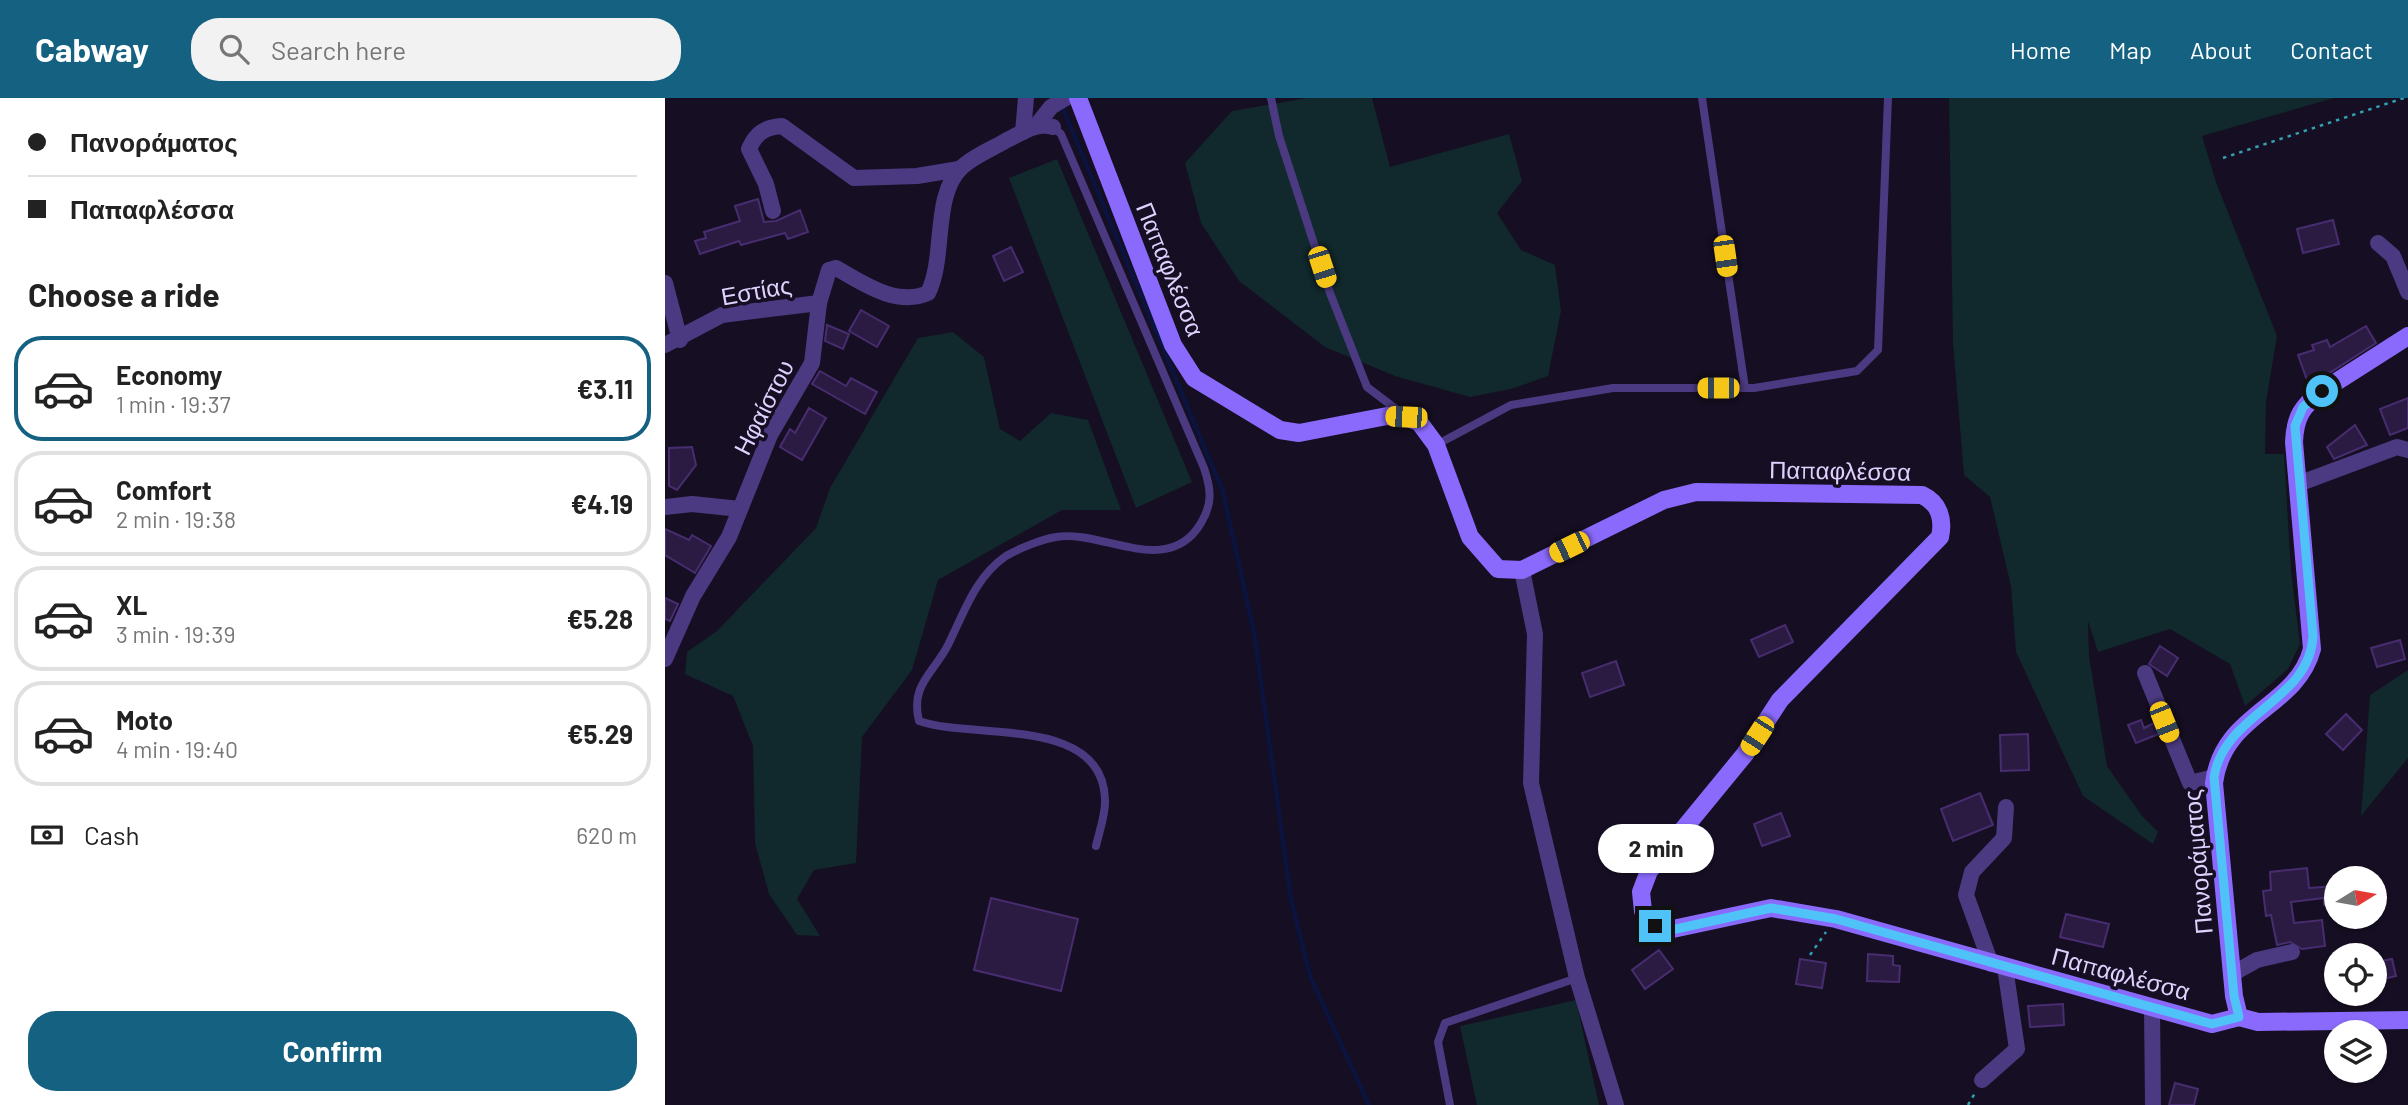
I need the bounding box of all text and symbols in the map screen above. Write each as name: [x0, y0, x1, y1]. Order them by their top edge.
search box: [191, 18, 681, 81]
text: Cabway: [35, 29, 149, 69]
icon: search: [215, 30, 253, 68]
text: Search here: [271, 34, 406, 65]
text: Home: [2010, 35, 2071, 64]
text: Map: [2109, 35, 2152, 64]
text: About: [2190, 35, 2252, 64]
text: Contact: [2290, 35, 2373, 64]
text: Πανοράματος: [70, 126, 238, 157]
text: Παπαφλέσσα: [70, 193, 234, 224]
street label: Παπαφλέσσα: [1131, 198, 1211, 340]
car: [1712, 234, 1739, 278]
car: [1306, 244, 1339, 290]
street label: Εστίας: [718, 270, 794, 310]
text: Choose a ride: [28, 275, 220, 313]
street label: Ηφαίστου: [727, 355, 799, 459]
icon: car: [32, 357, 95, 420]
text: Economy: [116, 359, 222, 390]
text: €3.11: [577, 373, 633, 404]
route start: [2306, 375, 2338, 407]
car: [1698, 378, 1740, 399]
text: 1 min · 19:37: [116, 390, 231, 418]
car: [1385, 406, 1428, 428]
street label: Παπαφλέσσα: [1769, 454, 1911, 486]
icon: car: [32, 472, 95, 535]
text: Comfort: [116, 474, 212, 505]
text: €4.19: [571, 488, 633, 519]
text: 2 min · 19:38: [116, 505, 236, 533]
car: [1546, 528, 1593, 566]
icon: car: [32, 587, 95, 650]
text: XL: [116, 589, 147, 620]
text: €5.28: [567, 603, 633, 634]
text: 3 min · 19:39: [116, 620, 235, 648]
car: [2147, 699, 2182, 745]
icon: car: [32, 702, 95, 765]
text: Moto: [116, 704, 173, 735]
car: [1737, 713, 1778, 759]
text: €5.29: [567, 718, 633, 749]
text: 4 min · 19:40: [116, 735, 238, 763]
street label: Πανοράματος: [2176, 788, 2218, 936]
icon: cash: [28, 816, 66, 854]
text: Cash: [84, 819, 139, 850]
text: 620 m: [576, 821, 637, 849]
callout: 2 min: [1597, 824, 1713, 874]
text: 2 min: [1628, 834, 1684, 862]
north arrow: [2324, 866, 2387, 929]
map controls: [2324, 866, 2387, 1083]
route end: [1639, 910, 1671, 942]
street label: Παπαφλέσσα: [2049, 941, 2193, 1005]
button: locate: [2324, 943, 2387, 1006]
button: Confirm: [28, 1011, 637, 1091]
button: layers: [2324, 1020, 2387, 1083]

